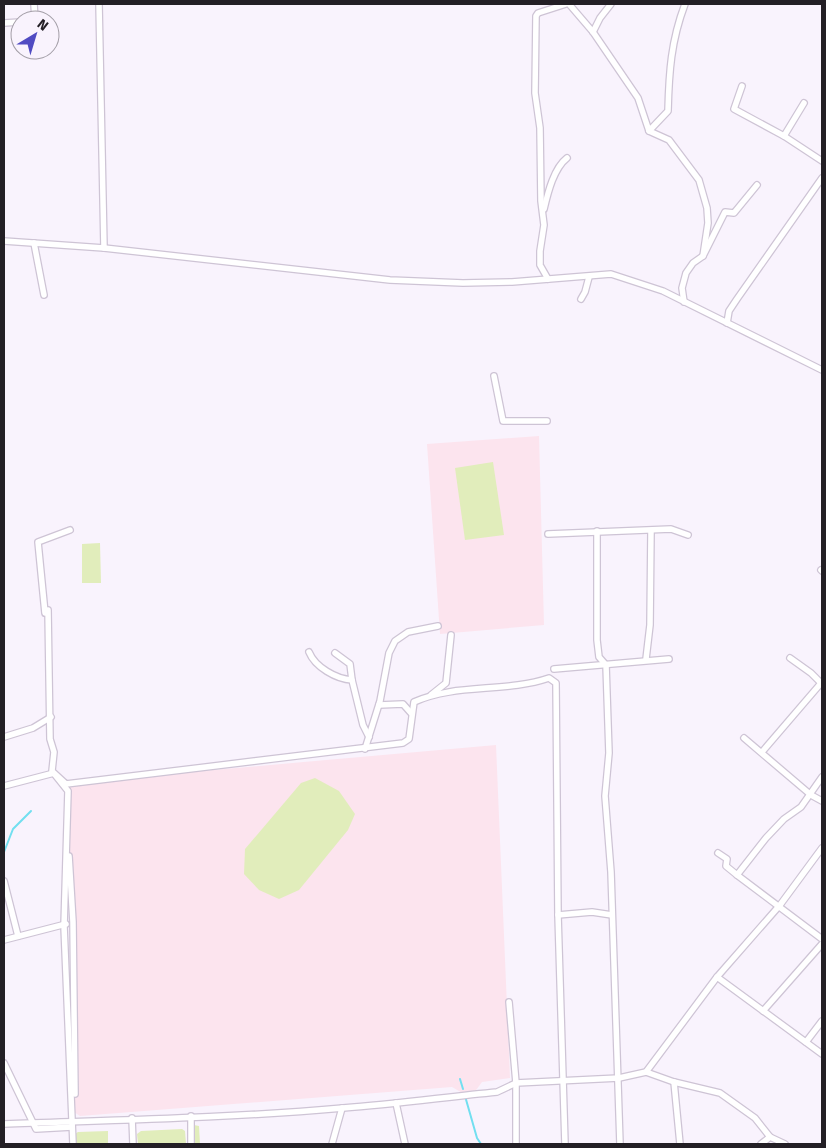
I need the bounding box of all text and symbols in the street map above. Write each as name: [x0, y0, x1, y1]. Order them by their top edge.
north arrow: [10, 10, 60, 60]
text: N: [34, 16, 52, 35]

